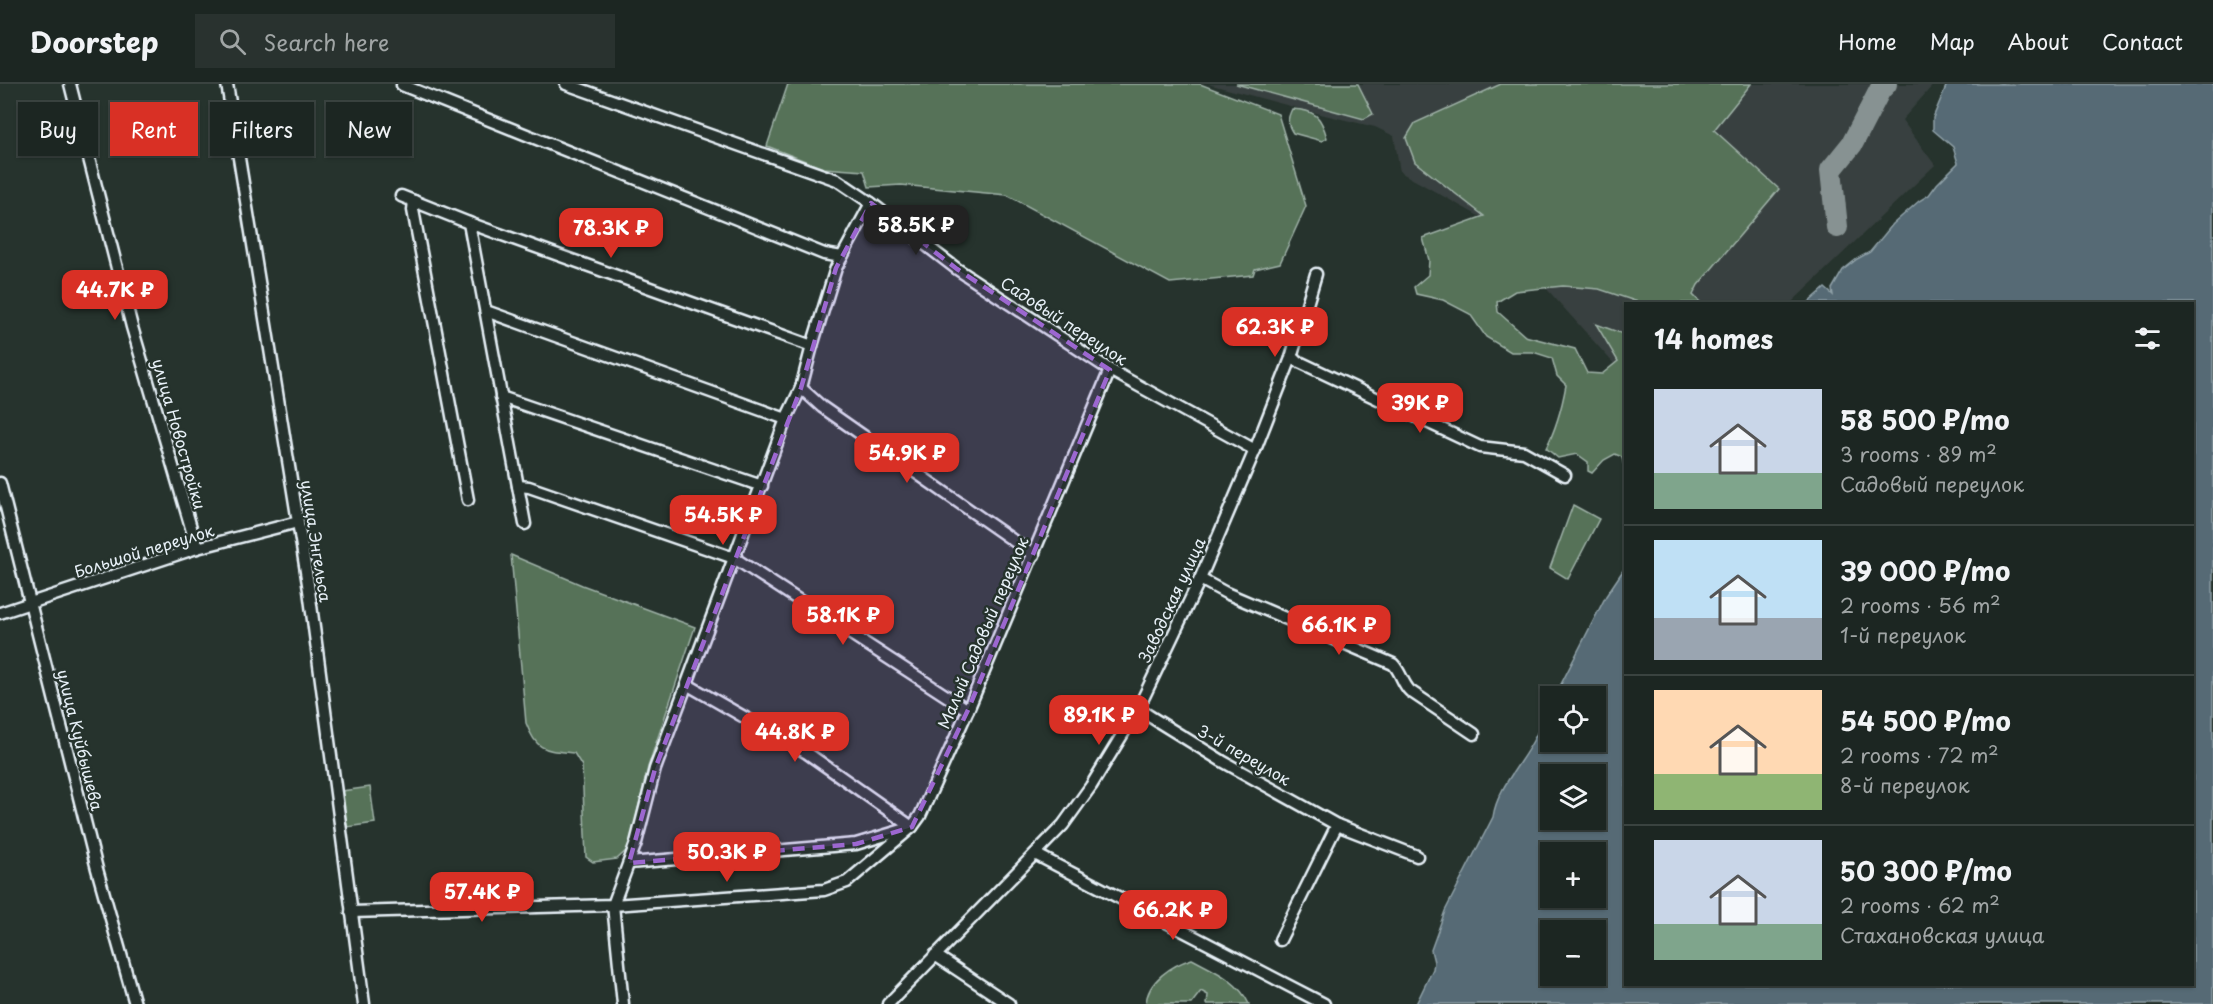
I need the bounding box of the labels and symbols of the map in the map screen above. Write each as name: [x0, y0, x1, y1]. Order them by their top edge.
pin: 58.5K ₽: [861, 205, 971, 256]
pin: 78.3K ₽: [556, 208, 666, 259]
pin: 44.7K ₽: [60, 270, 170, 321]
street label: Садовый переулок: [996, 270, 1133, 371]
pin: 62.3K ₽: [1220, 307, 1330, 358]
street label: улица Новостройки: [147, 356, 213, 512]
pin: 39K ₽: [1378, 383, 1462, 434]
pin: 54.9K ₽: [852, 433, 962, 484]
street label: улица Энгельса: [295, 478, 338, 604]
pin: 54.5K ₽: [668, 495, 778, 546]
street label: Большой переулок: [71, 517, 217, 583]
street label: Малый Садовый переулок: [931, 532, 1034, 732]
street label: Заводская улица: [1132, 533, 1211, 666]
pin: 58.1K ₽: [788, 595, 898, 646]
pin: 66.1K ₽: [1284, 605, 1394, 656]
street label: улица Куйбышева: [52, 667, 110, 813]
pin: 89.1K ₽: [1044, 695, 1154, 746]
pin: 44.8K ₽: [740, 712, 850, 763]
street label: 3-й переулок: [1193, 718, 1296, 791]
pin: 50.3K ₽: [672, 832, 782, 883]
pin: 57.4K ₽: [427, 872, 537, 923]
pin: 66.2K ₽: [1118, 890, 1228, 941]

